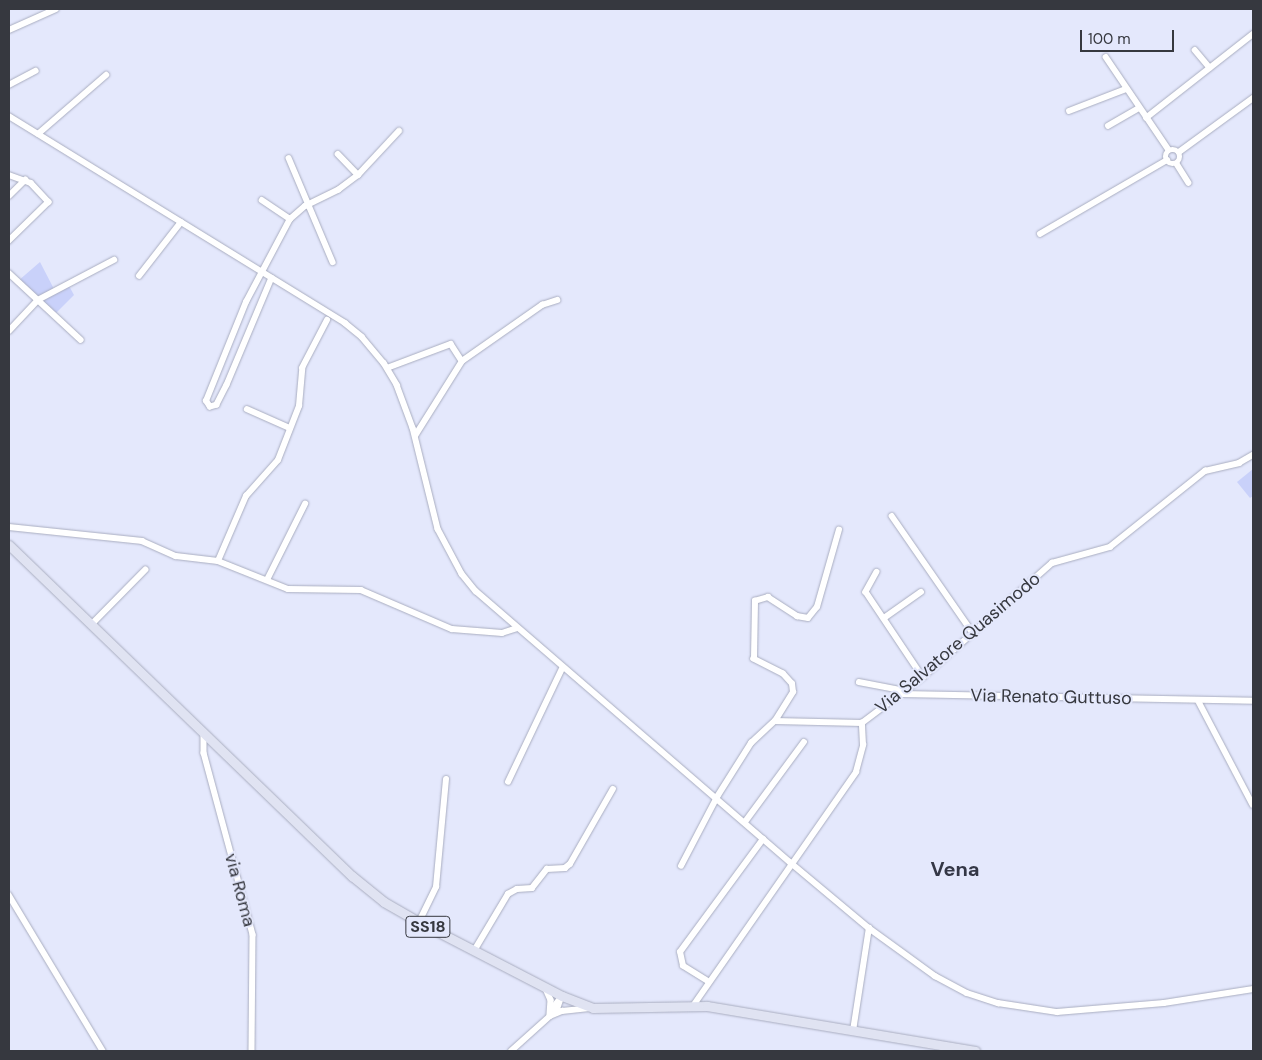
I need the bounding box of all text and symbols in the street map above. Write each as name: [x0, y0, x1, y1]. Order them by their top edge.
scale bar: [1082, 20, 1176, 52]
text: 100 m: [1088, 29, 1131, 49]
street label: Via Salvatore Quasimodo: [871, 568, 1045, 718]
street label: Via Renato Guttuso: [970, 685, 1132, 709]
street label: via Roma: [220, 851, 260, 929]
district label: Vena: [930, 857, 980, 881]
road number: SS18: [404, 914, 452, 940]

